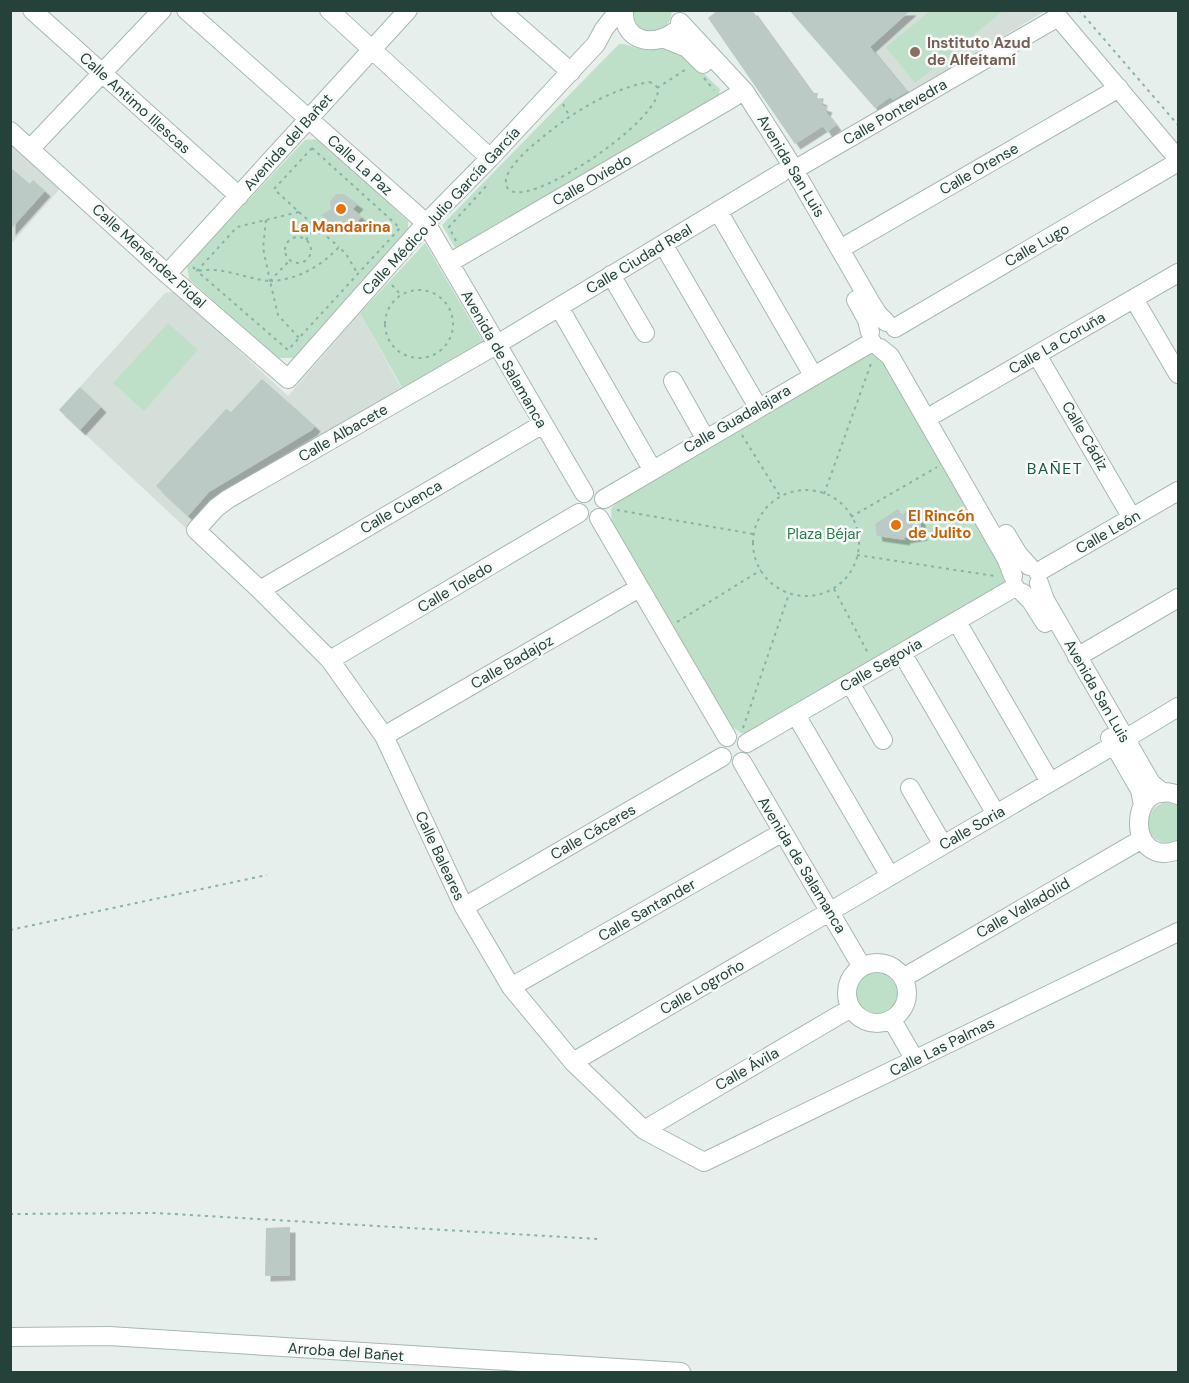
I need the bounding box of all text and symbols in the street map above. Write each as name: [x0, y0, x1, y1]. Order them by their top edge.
place label: Instituto Azud de Alfeitamí: [927, 33, 1030, 70]
marker: Instituto Azud de Alfeitamí: [908, 45, 922, 59]
street label: Calle Antimo Illescas: [75, 48, 195, 158]
street label: Calle Pontevedra: [839, 74, 951, 150]
street label: Avenida del Bañet: [239, 89, 337, 195]
street label: Avenida San Luis: [753, 111, 829, 221]
street label: Calle Médico Julio García García: [357, 122, 525, 300]
street label: Calle La Paz: [323, 130, 397, 200]
street label: Calle Orense: [936, 138, 1022, 200]
street label: Calle Oviedo: [549, 149, 635, 211]
street label: Calle Menéndez Pidal: [88, 199, 210, 313]
marker: La Mandarina: [334, 202, 348, 216]
place label: La Mandarina: [292, 217, 390, 237]
street label: Calle Lugo: [1001, 218, 1073, 272]
street label: Calle Ciudad Real: [582, 219, 696, 299]
street label: Avenida de Salamanca: [456, 286, 552, 432]
street label: Calle La Coruña: [1005, 307, 1109, 379]
street label: Calle Guadalajara: [680, 380, 794, 458]
street label: Calle Cádiz: [1057, 398, 1113, 474]
street label: Calle Albacete: [295, 399, 391, 467]
district label: BAÑET: [1027, 458, 1083, 479]
street label: Calle Cuenca: [356, 476, 446, 538]
street label: Calle León: [1072, 505, 1144, 559]
place label: El Rincón de Julito: [908, 506, 975, 543]
marker: El Rincón de Julito: [889, 518, 903, 532]
park label: Plaza Béjar: [787, 524, 862, 544]
street label: Calle Toledo: [414, 557, 496, 617]
street label: Calle Badajoz: [467, 630, 557, 694]
street label: Calle Segovia: [836, 633, 926, 697]
street label: Avenida San Luis: [1059, 636, 1135, 746]
street label: Avenida de Salamanca: [753, 793, 851, 937]
street label: Calle Cáceres: [547, 799, 639, 865]
street label: Calle Soria: [935, 801, 1009, 855]
street label: Calle Baleares: [411, 808, 469, 904]
street label: Calle Valladolid: [973, 873, 1073, 943]
street label: Calle Santander: [594, 874, 700, 946]
street label: Calle Logroño: [656, 955, 748, 1019]
street label: Calle Las Palmas: [886, 1013, 998, 1081]
street label: Calle Ávila: [712, 1043, 782, 1095]
street label: Arroba del Bañet: [287, 1338, 405, 1366]

